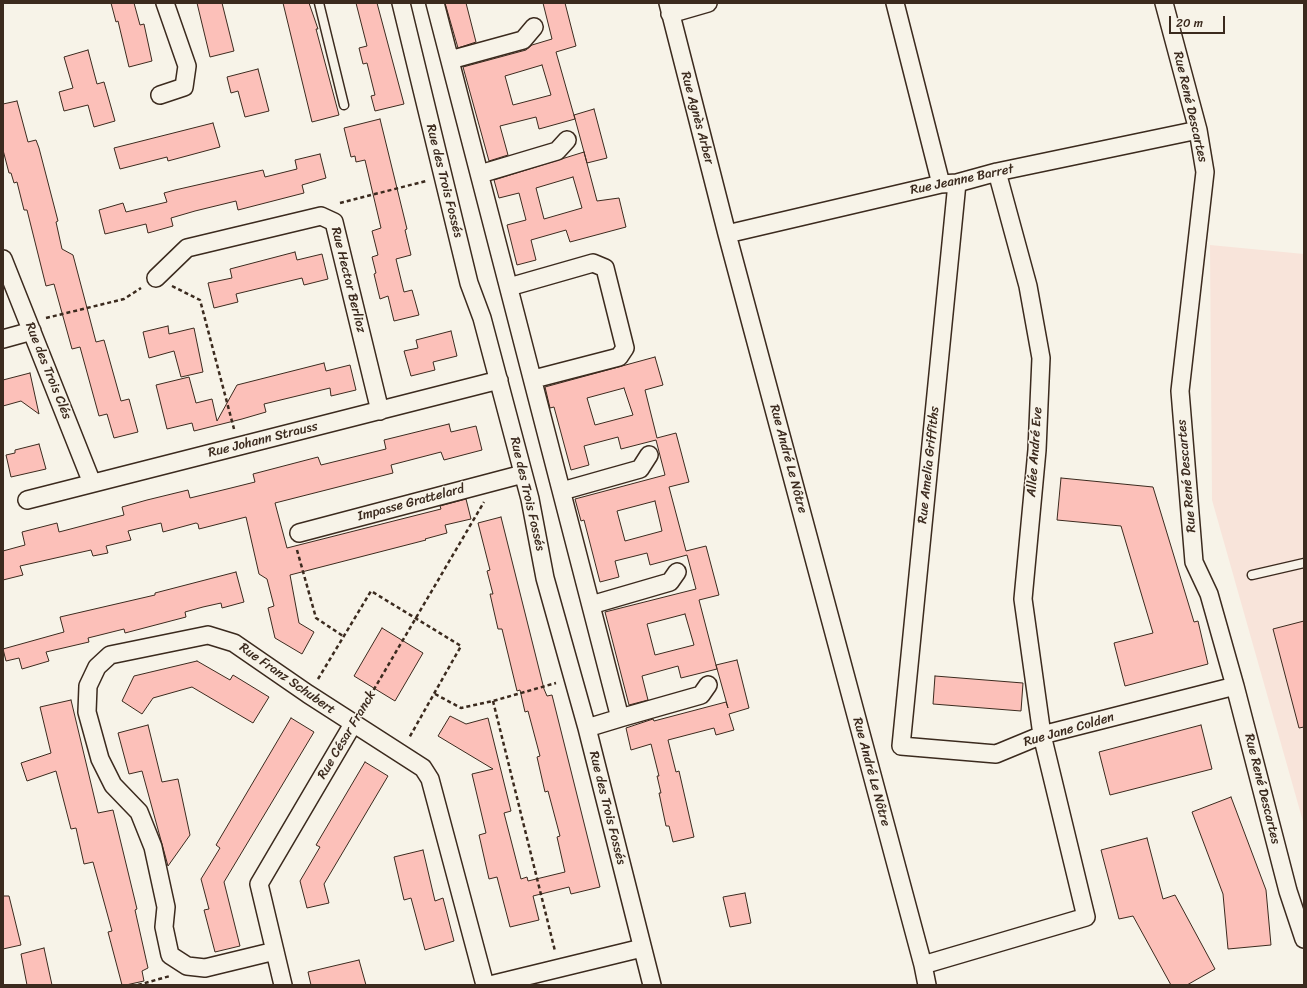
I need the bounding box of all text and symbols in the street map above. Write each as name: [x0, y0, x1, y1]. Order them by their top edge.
scale bar: [1171, 8, 1227, 34]
text: 20 m: [1176, 12, 1203, 34]
street label: Rue René Descartes: [1170, 50, 1210, 164]
street label: Rue Agnès Arber: [677, 70, 717, 166]
street label: Rue des Trois Fossés: [422, 123, 466, 239]
street label: Rue Jeanne Barret: [909, 161, 1015, 199]
street label: Rue Hector Berlioz: [327, 226, 369, 334]
street label: Rue des Trois Clés: [21, 320, 75, 422]
street label: Rue André Le Nôtre: [766, 403, 810, 515]
street label: Rue Amelia Griffiths: [915, 406, 943, 524]
street label: Allée André Eve: [1024, 406, 1046, 498]
street label: Rue Johann Strauss: [207, 419, 319, 461]
street label: Rue René Descartes: [1174, 419, 1200, 533]
street label: Rue des Trois Fossés: [506, 436, 548, 552]
street label: Impasse Grattelard: [356, 481, 466, 525]
street label: Rue Franz Schubert: [236, 640, 338, 718]
street label: Rue César Franck: [314, 688, 380, 782]
street label: Rue Jane Colden: [1022, 710, 1116, 750]
street label: Rue André Le Nôtre: [849, 716, 893, 828]
street label: Rue René Descartes: [1241, 732, 1283, 846]
street label: Rue des Trois Fossés: [585, 750, 629, 866]

